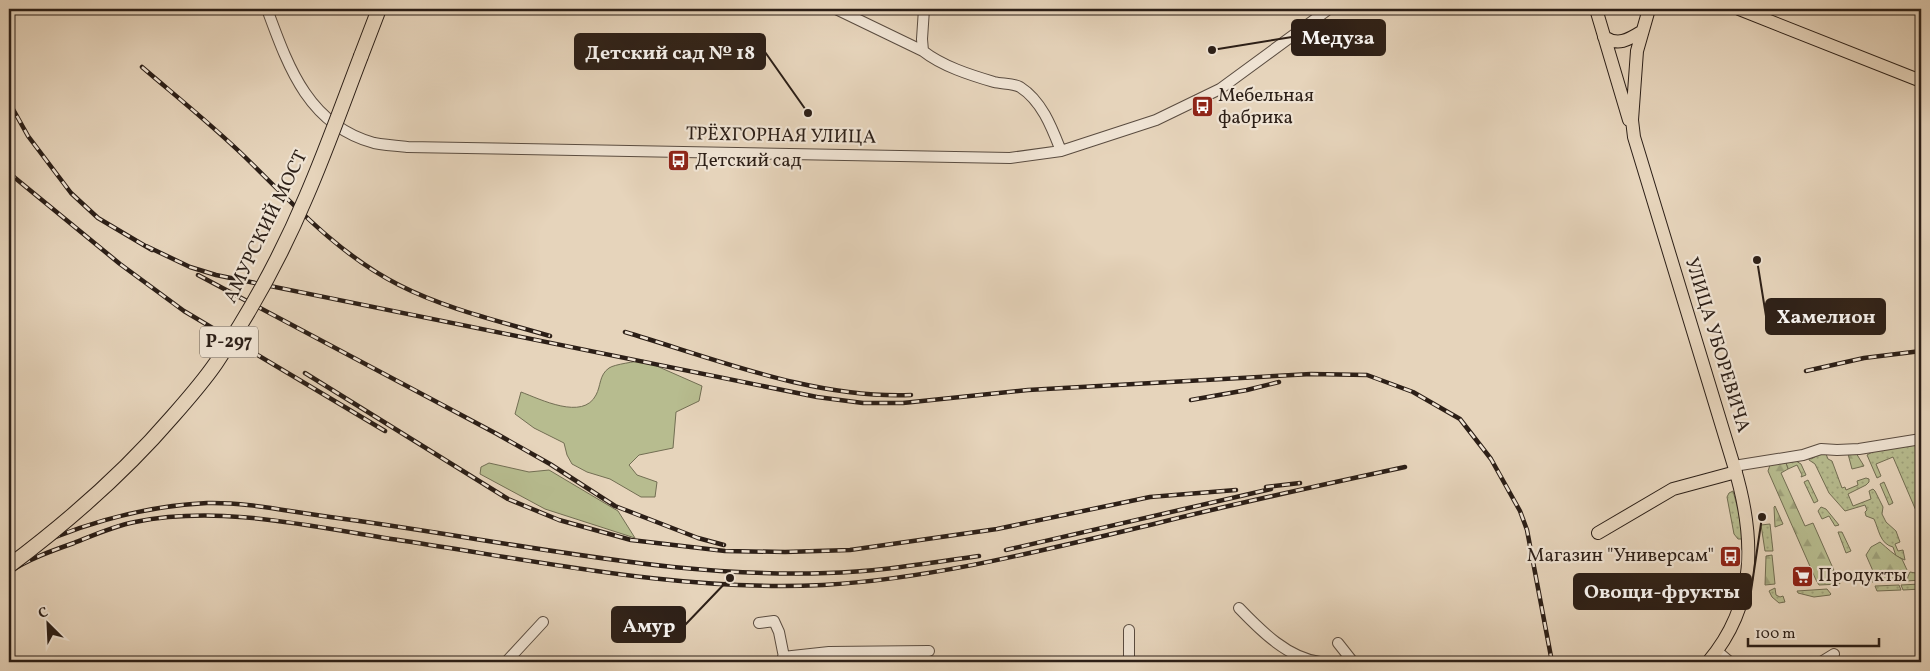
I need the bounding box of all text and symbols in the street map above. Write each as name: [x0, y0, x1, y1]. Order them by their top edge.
callout: Медуза: [1292, 20, 1385, 55]
text: Медуза: [1301, 25, 1375, 53]
callout: Детский сад № 18: [575, 34, 765, 69]
text: Детский сад № 18: [585, 40, 755, 68]
place label: Мебельная фабрика: [1218, 83, 1314, 131]
bus stop icon: Мебельная фабрика: [1190, 95, 1214, 119]
street label: ТРЁХГОРНАЯ УЛИЦА: [685, 121, 877, 151]
street label: АМУРСКИЙ МОСТ: [218, 146, 314, 308]
place label: Детский сад: [695, 148, 802, 174]
bus stop icon: Детский сад: [667, 149, 691, 173]
street label: УЛИЦА УБОРЕВИЧА: [1678, 254, 1756, 436]
callout: Хамелион: [1766, 299, 1885, 334]
text: Хамелион: [1776, 304, 1876, 332]
road number: Р-297: [200, 327, 258, 358]
place label: Магазин "Универсам": [1527, 543, 1714, 569]
bus stop icon: Магазин "Универсам": [1718, 544, 1742, 568]
place label: Продукты: [1818, 563, 1907, 589]
supermarket icon: Продукты: [1790, 564, 1814, 588]
callout: Овощи-фрукты: [1574, 574, 1751, 609]
text: Овощи-фрукты: [1584, 579, 1740, 607]
north arrow: [22, 598, 72, 648]
text: С: [35, 603, 51, 624]
callout: Амур: [612, 607, 685, 642]
text: Амур: [623, 613, 675, 641]
scale bar: [1748, 616, 1879, 648]
text: 100 m: [1755, 624, 1795, 645]

